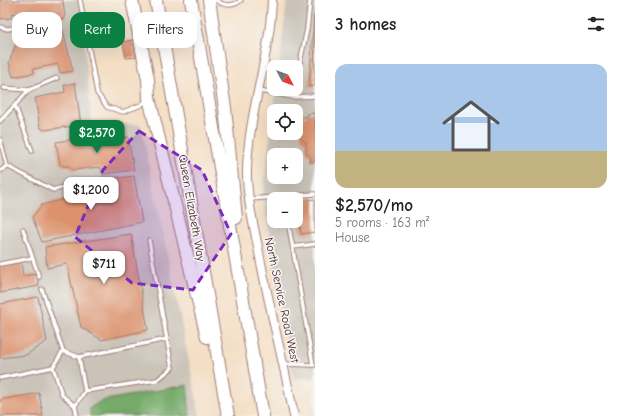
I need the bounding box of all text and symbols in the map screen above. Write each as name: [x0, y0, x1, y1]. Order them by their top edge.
chip: Buy: [12, 12, 62, 48]
chip: Rent: [70, 12, 125, 48]
chip: Filters: [133, 12, 197, 48]
icon: filters: [585, 13, 607, 35]
text: 3 homes: [335, 15, 396, 34]
north arrow: [267, 60, 303, 96]
map controls: [267, 60, 303, 228]
icon: home: [435, 90, 507, 162]
button: locate: [267, 104, 303, 140]
pin: $2,570: [64, 120, 130, 154]
text: $2,570: [79, 125, 115, 140]
button: +: [267, 148, 303, 184]
street label: Queen Elizabeth Way: [176, 153, 208, 263]
pin: $1,200: [58, 177, 124, 211]
text: $1,200: [73, 182, 109, 197]
button: −: [267, 192, 303, 228]
text: $2,570/mo: [335, 196, 413, 215]
text: 5 rooms · 163 m²: [335, 215, 429, 230]
text: House: [335, 230, 370, 245]
street label: North Service Road West: [262, 236, 302, 364]
pin: $711: [80, 251, 128, 285]
text: $711: [92, 256, 116, 271]

